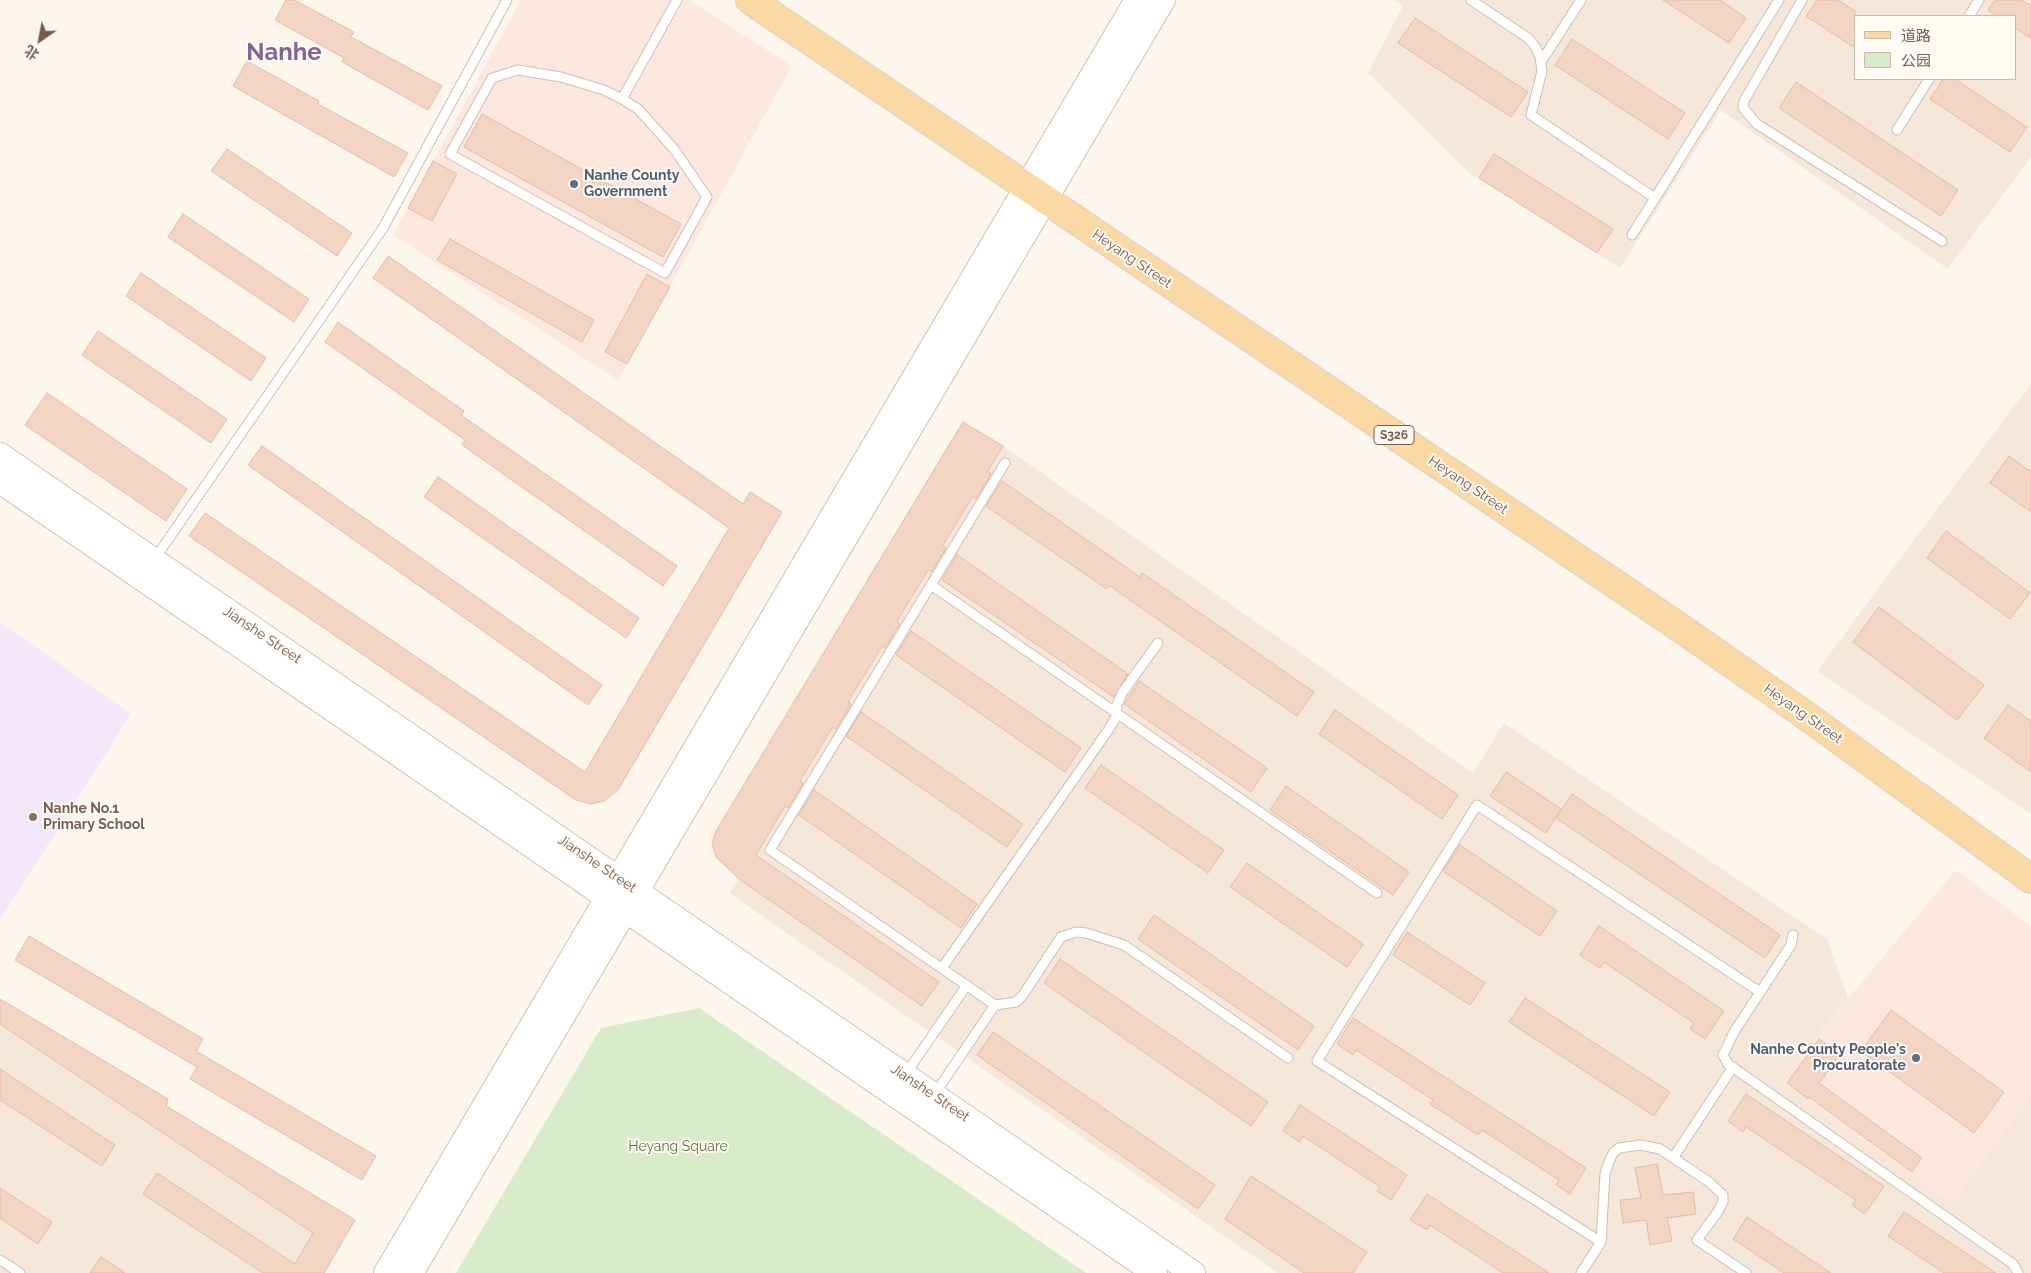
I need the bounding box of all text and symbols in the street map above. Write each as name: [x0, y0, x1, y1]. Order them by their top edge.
north arrow: [15, 15, 65, 65]
legend: [1854, 15, 2016, 80]
text: 道路: [1901, 27, 1931, 45]
district label: Nanhe: [246, 39, 322, 67]
text: 北: [22, 42, 42, 63]
text: 公园: [1901, 52, 1931, 70]
place label: Nanhe County Government: [584, 168, 679, 200]
marker: Nanhe County Government: [568, 178, 580, 190]
street label: Heyang Street: [1089, 226, 1175, 292]
road number: S326: [1374, 426, 1414, 444]
street label: Heyang Street: [1425, 452, 1511, 518]
street label: Jianshe Street: [220, 603, 304, 667]
street label: Heyang Street: [1760, 681, 1846, 747]
place label: Nanhe No.1 Primary School: [43, 801, 145, 834]
marker: Nanhe No.1 Primary School: [27, 811, 39, 823]
street label: Jianshe Street: [555, 832, 639, 896]
place label: Nanhe County People's Procuratorate: [1750, 1042, 1906, 1074]
marker: Nanhe County People's Procuratorate: [1910, 1052, 1922, 1064]
street label: Jianshe Street: [888, 1061, 972, 1125]
park label: Heyang Square: [628, 1139, 728, 1155]

